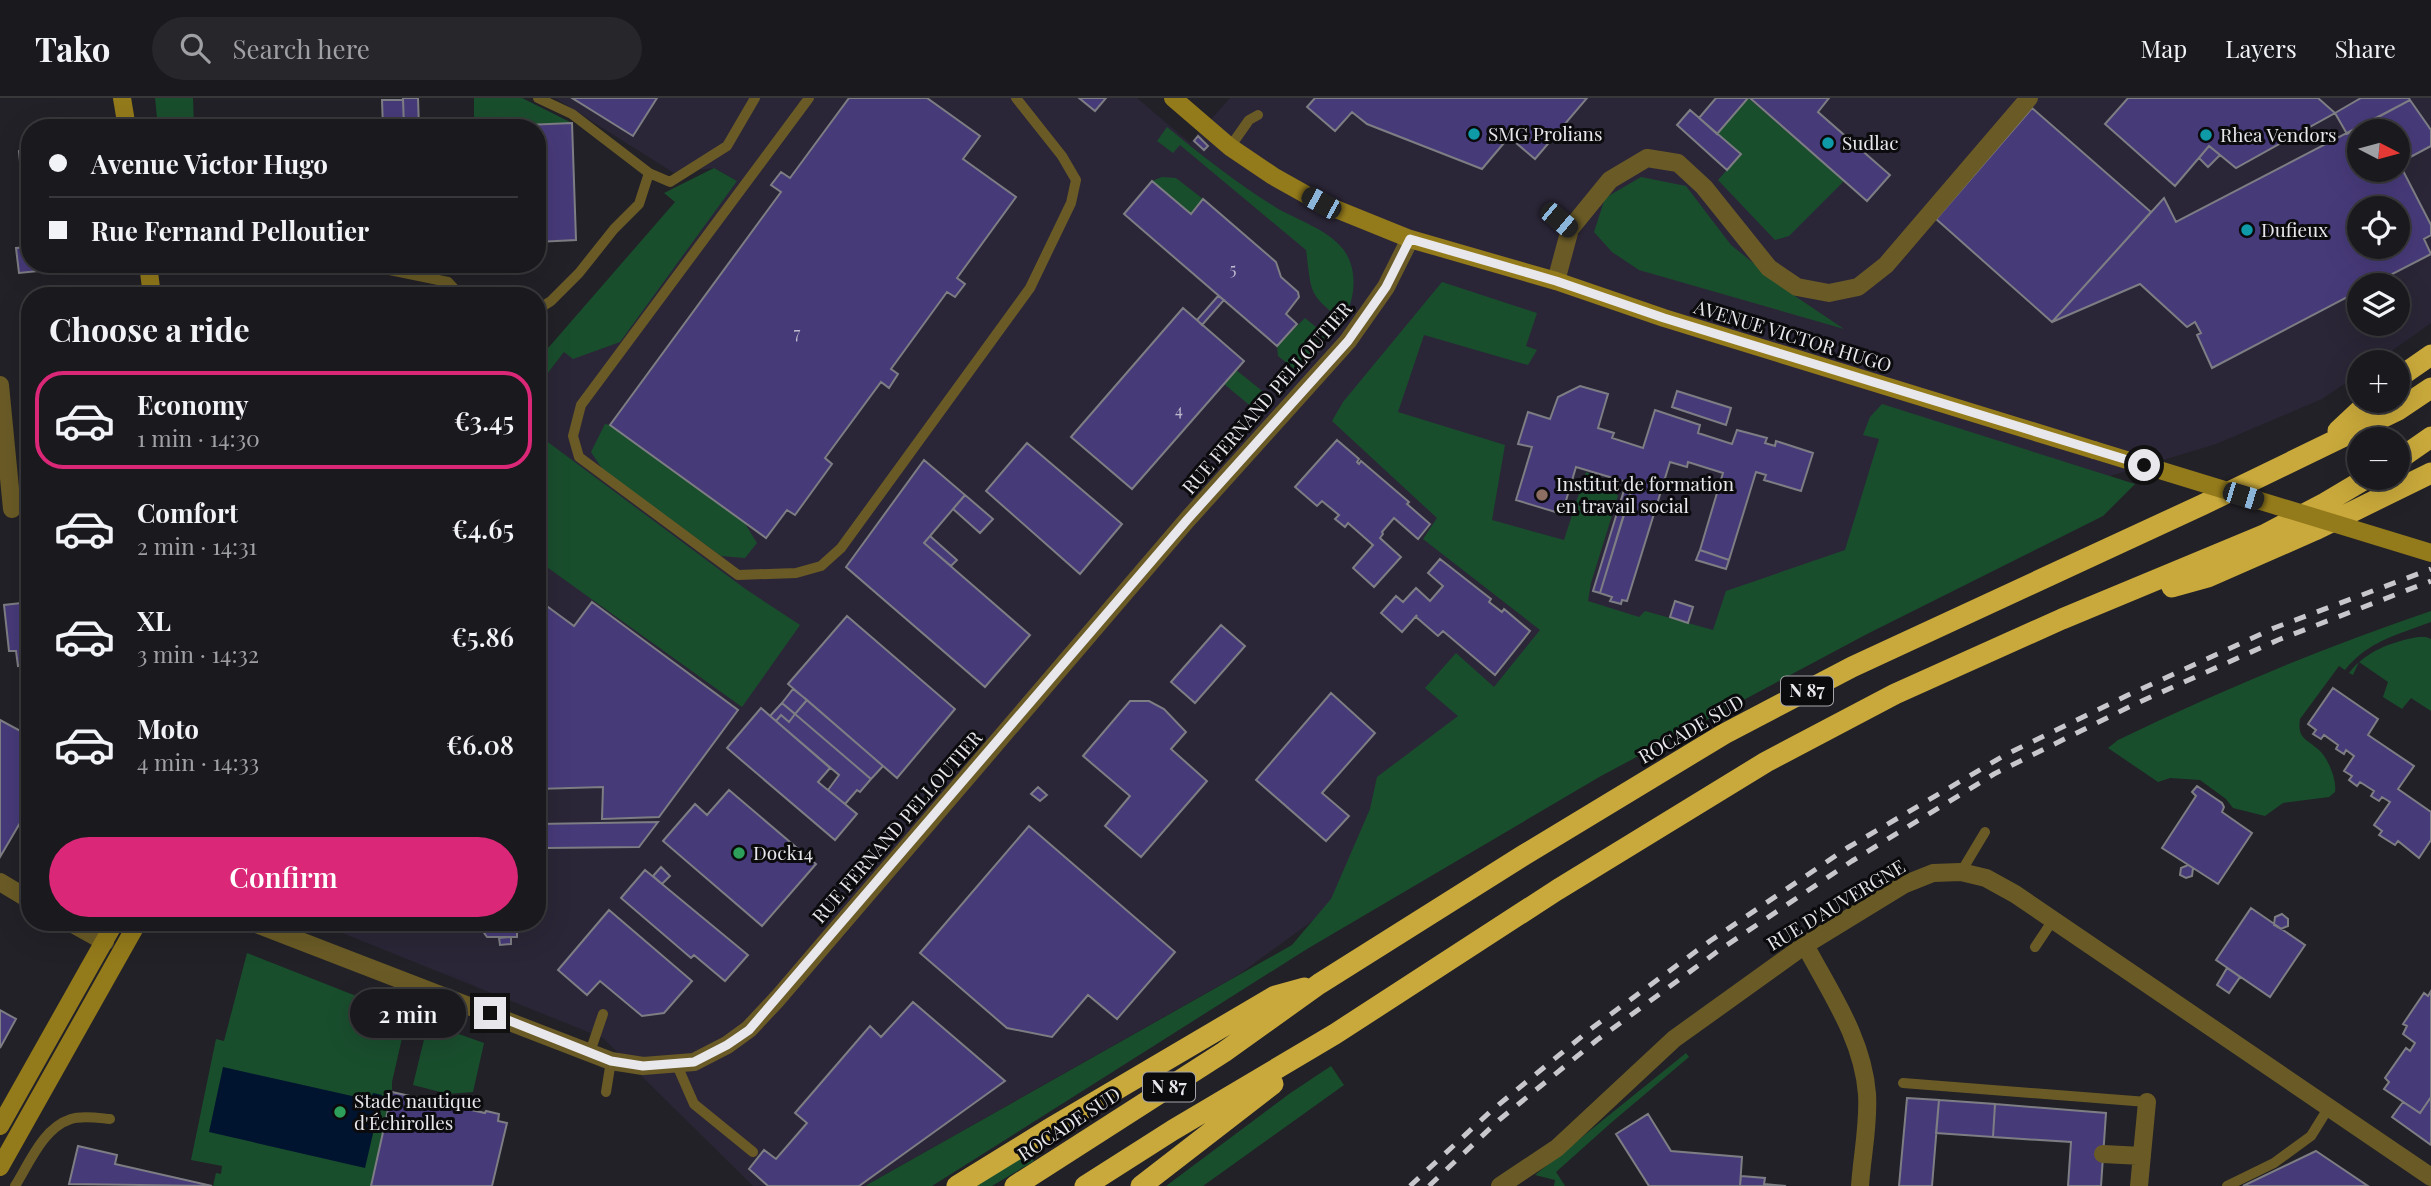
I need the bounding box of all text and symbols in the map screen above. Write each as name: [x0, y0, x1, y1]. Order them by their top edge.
search box: [152, 17, 642, 80]
text: Tako: [35, 26, 110, 70]
icon: search: [176, 29, 214, 67]
text: Search here: [232, 31, 370, 66]
text: Map: [2141, 32, 2187, 64]
text: Layers: [2225, 32, 2297, 64]
text: Share: [2335, 32, 2396, 64]
north arrow: [2347, 119, 2410, 182]
map controls: [2347, 119, 2410, 490]
place label: SMG Prolians: [1488, 120, 1602, 146]
place label: Rhea Vendors: [2220, 121, 2337, 147]
marker: SMG Prolians: [1466, 126, 1482, 142]
marker: Rhea Vendors: [2198, 127, 2214, 143]
place label: Sudlac: [1842, 129, 1898, 155]
marker: Sudlac: [1820, 135, 1836, 151]
text: Avenue Victor Hugo: [91, 146, 328, 181]
car: [1298, 184, 1345, 222]
button: locate: [2347, 196, 2410, 259]
car: [1537, 198, 1582, 242]
text: Rue Fernand Pelloutier: [91, 213, 369, 248]
place label: Dufieux: [2261, 216, 2328, 242]
marker: Dufieux: [2239, 222, 2255, 238]
house number: 5: [1230, 258, 1236, 279]
button: layers: [2347, 273, 2410, 336]
street label: AVENUE VICTOR HUGO: [1690, 292, 1895, 377]
street label: RUE FERNAND PELLOUTIER: [1175, 295, 1358, 499]
text: Choose a ride: [49, 307, 250, 350]
house number: 7: [794, 322, 801, 343]
button: +: [2347, 350, 2410, 413]
text: Economy: [137, 387, 248, 422]
icon: car: [53, 389, 116, 452]
house number: 4: [1175, 399, 1183, 420]
text: €3.45: [454, 403, 514, 438]
text: 1 min · 14:30: [137, 422, 260, 453]
button: −: [2347, 427, 2410, 490]
route start: [2128, 449, 2160, 481]
place label: Institut de formation en travail social: [1556, 470, 1735, 518]
car: [2220, 480, 2267, 512]
marker: Institut de formation en travail social: [1534, 487, 1550, 503]
text: Comfort: [137, 495, 238, 530]
icon: car: [53, 497, 116, 560]
text: €4.65: [452, 511, 514, 546]
text: 2 min · 14:31: [137, 530, 257, 561]
text: XL: [137, 603, 171, 638]
icon: car: [53, 605, 116, 668]
text: €5.86: [451, 619, 514, 654]
text: 3 min · 14:32: [137, 638, 259, 669]
road number: N 87: [1781, 676, 1833, 706]
street label: ROCADE SUD: [1633, 687, 1748, 769]
text: Moto: [137, 711, 199, 746]
icon: car: [53, 713, 116, 776]
street label: RUE FERNAND PELLOUTIER: [805, 724, 988, 928]
text: €6.08: [446, 727, 514, 762]
text: 4 min · 14:33: [137, 746, 259, 777]
button: Confirm: [49, 837, 518, 917]
place label: Dock14: [753, 839, 813, 865]
marker: Dock14: [731, 845, 747, 861]
street label: RUE D'AUVERGNE: [1762, 853, 1909, 956]
callout: 2 min: [350, 988, 466, 1038]
route end: [474, 997, 506, 1029]
text: 2 min: [379, 998, 437, 1029]
road number: N 87: [1143, 1072, 1195, 1102]
street label: ROCADE SUD: [1012, 1080, 1125, 1166]
place label: Stade nautique d'Échirolles: [354, 1087, 481, 1135]
marker: Stade nautique d'Échirolles: [332, 1104, 348, 1120]

